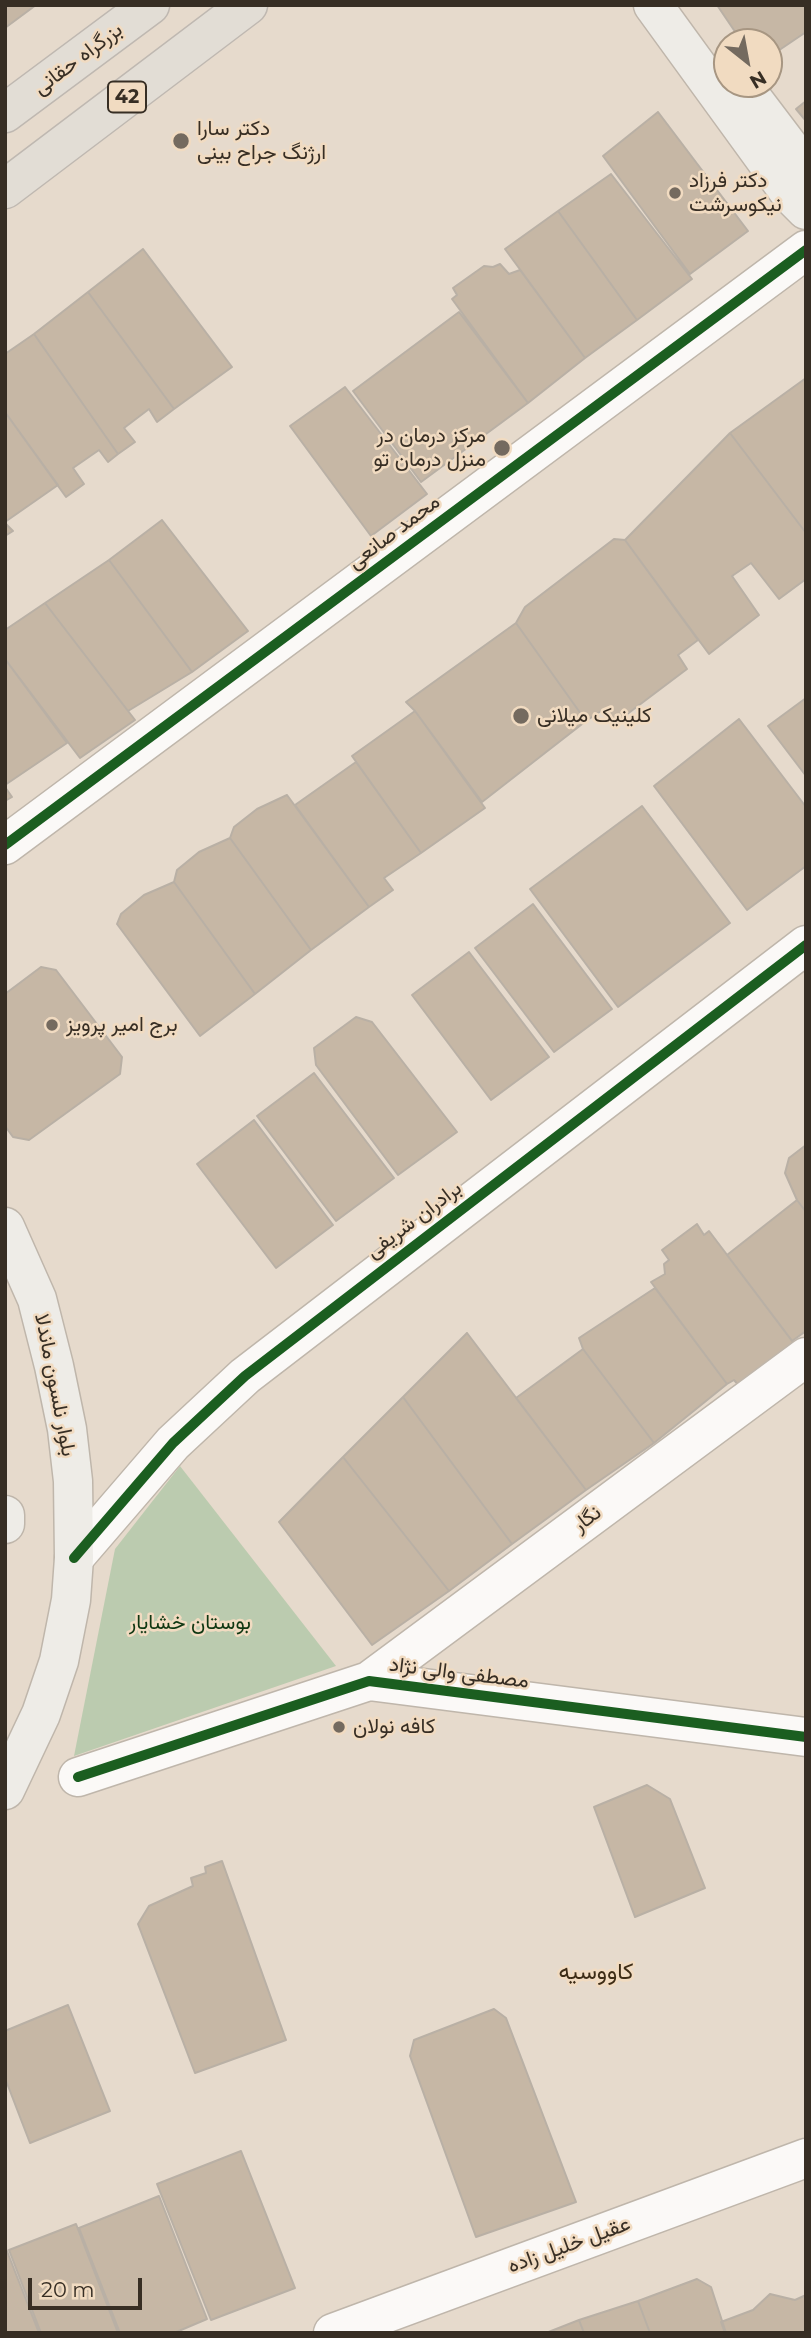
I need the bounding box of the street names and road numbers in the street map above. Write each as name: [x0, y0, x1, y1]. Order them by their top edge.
street label: بزرگراه حقانی: [28, 17, 128, 101]
road number: 42: [108, 82, 146, 113]
street label: محمد صانعی: [343, 489, 445, 575]
street label: برادران شریفی: [361, 1176, 467, 1264]
street label: بلوار نلسون ماندلا: [29, 1311, 81, 1459]
street label: نگار: [568, 1500, 606, 1538]
street label: مصطفی والی نژاد: [388, 1652, 530, 1694]
street label: عقیل خلیل زاده: [504, 2211, 634, 2279]

